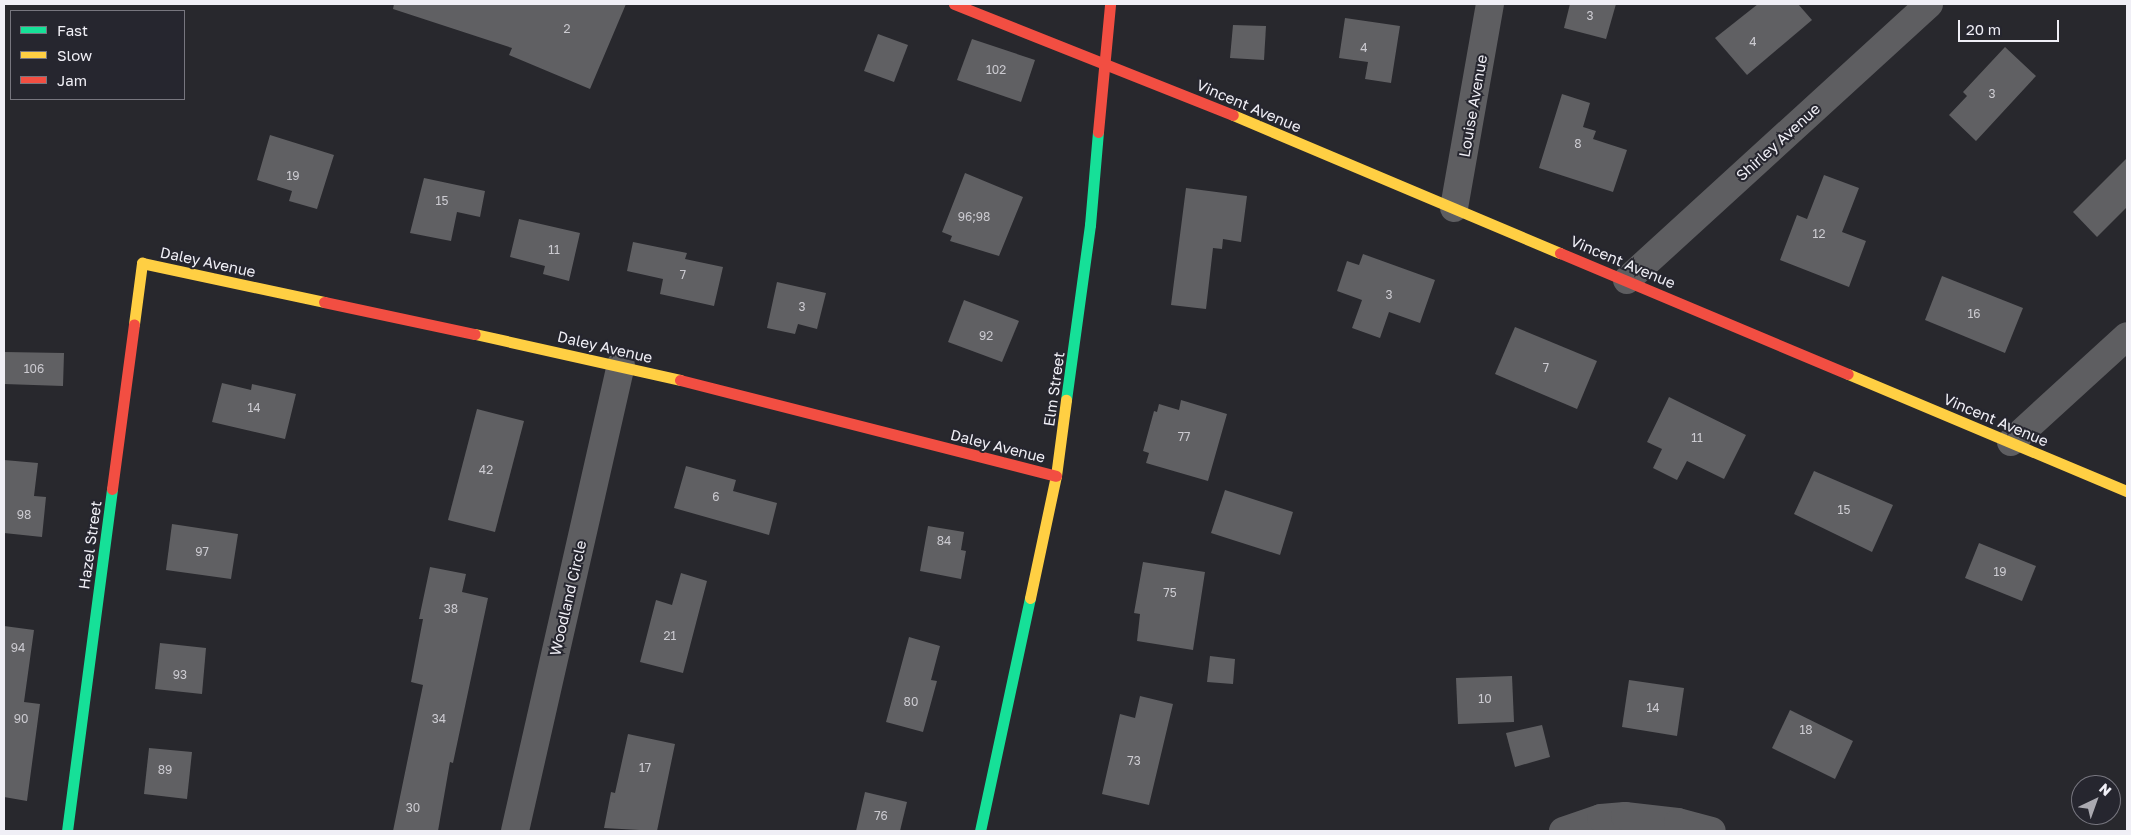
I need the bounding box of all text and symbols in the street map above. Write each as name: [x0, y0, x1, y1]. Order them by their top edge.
house number: 3: [1586, 9, 1594, 23]
legend: [10, 10, 185, 100]
scale bar: [1961, 10, 2062, 42]
text: 20 m: [1966, 20, 2001, 38]
text: Fast: [57, 21, 88, 39]
house number: 2: [564, 22, 570, 36]
house number: 4: [1749, 35, 1757, 49]
house number: 4: [1360, 41, 1368, 55]
text: Slow: [57, 46, 92, 64]
street label: Louise Avenue: [1455, 53, 1491, 159]
house number: 102: [986, 63, 1006, 77]
text: Jam: [57, 71, 87, 89]
street label: Vincent Avenue: [1194, 76, 1304, 136]
house number: 3: [1988, 87, 1996, 101]
street label: Shirley Avenue: [1732, 100, 1824, 184]
house number: 8: [1574, 137, 1582, 151]
house number: 19: [286, 169, 300, 183]
house number: 15: [436, 194, 448, 208]
house number: 96;98: [958, 210, 990, 224]
house number: 12: [1813, 227, 1825, 241]
street label: Vincent Avenue: [1568, 232, 1678, 292]
street label: Daley Avenue: [159, 243, 257, 281]
house number: 11: [548, 243, 560, 257]
house number: 7: [680, 268, 686, 282]
house number: 3: [1385, 288, 1393, 302]
house number: 3: [798, 300, 806, 314]
house number: 16: [1967, 307, 1981, 321]
street label: Daley Avenue: [556, 327, 654, 367]
house number: 92: [979, 329, 993, 343]
street label: Elm Street: [1040, 350, 1068, 428]
house number: 7: [1543, 361, 1549, 375]
house number: 106: [24, 362, 44, 376]
street label: Vincent Avenue: [1941, 390, 2051, 450]
house number: 14: [247, 401, 261, 415]
street label: Daley Avenue: [949, 426, 1047, 466]
house number: 77: [1178, 430, 1190, 444]
house number: 11: [1691, 431, 1703, 445]
house number: 42: [479, 463, 493, 477]
house number: 6: [712, 490, 720, 504]
street label: Hazel Street: [75, 500, 105, 590]
house number: 15: [1838, 503, 1850, 517]
house number: 98: [17, 508, 31, 522]
house number: 84: [937, 534, 951, 548]
street label: Woodland Circle: [546, 539, 590, 657]
house number: 97: [195, 545, 209, 559]
house number: 19: [1993, 565, 2007, 579]
house number: 75: [1163, 586, 1177, 600]
house number: 38: [444, 602, 458, 616]
house number: 21: [664, 629, 676, 643]
house number: 94: [11, 641, 25, 655]
house number: 93: [173, 668, 187, 682]
house number: 10: [1478, 692, 1492, 706]
house number: 80: [904, 695, 918, 709]
house number: 14: [1646, 701, 1660, 715]
house number: 90: [14, 712, 28, 726]
house number: 34: [432, 712, 446, 726]
house number: 18: [1799, 723, 1813, 737]
house number: 73: [1127, 754, 1141, 768]
house number: 17: [639, 761, 651, 775]
house number: 89: [158, 763, 172, 777]
north arrow: [2071, 775, 2121, 825]
text: N: [2096, 779, 2115, 799]
house number: 30: [406, 801, 420, 815]
house number: 76: [874, 809, 888, 823]

